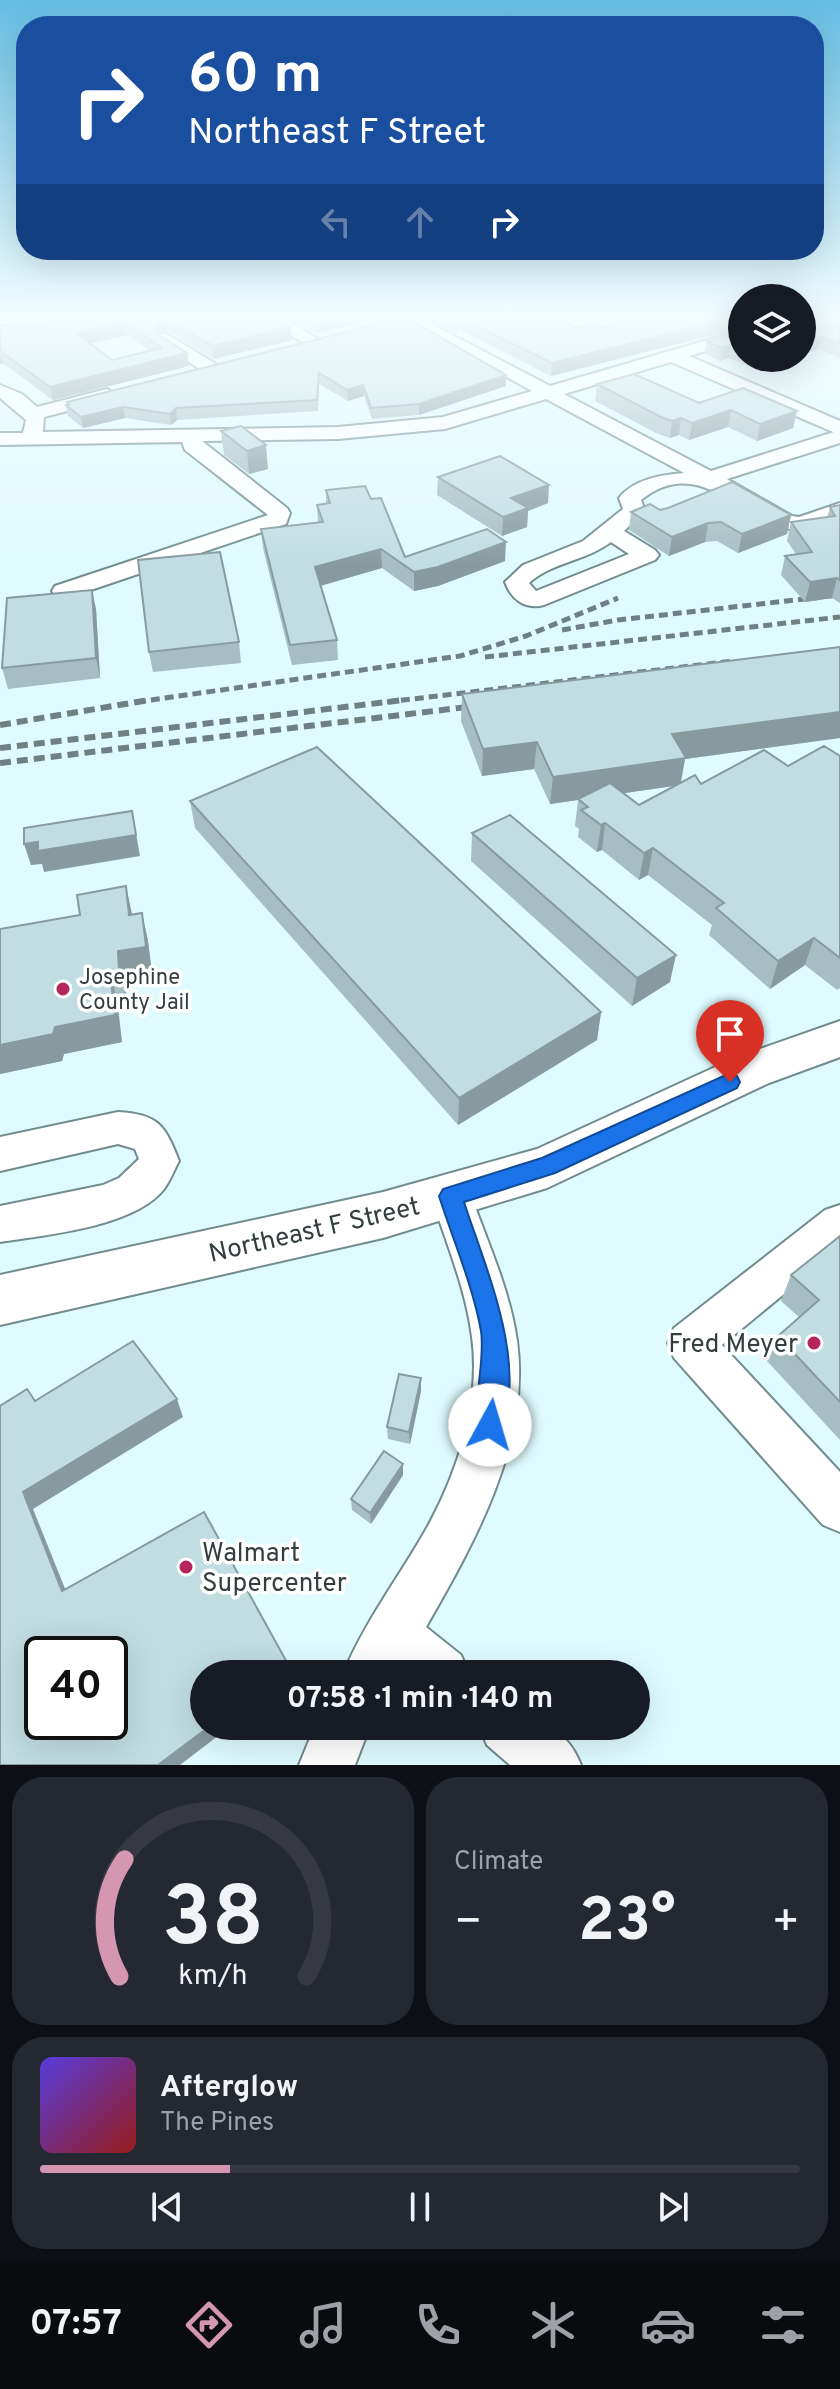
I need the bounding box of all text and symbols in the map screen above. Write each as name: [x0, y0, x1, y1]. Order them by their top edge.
text: 60 m: [188, 42, 322, 112]
icon: right: [56, 48, 160, 152]
text: Northeast F Street: [188, 111, 486, 157]
icon: left: [314, 200, 358, 244]
icon: ahead: [398, 200, 442, 244]
icon: right: [482, 200, 526, 244]
map controls: [728, 284, 816, 372]
button: layers: [728, 284, 816, 372]
place label: Josephine County Jail: [79, 965, 190, 1017]
marker: Josephine County Jail: [54, 980, 72, 998]
pin: [696, 1000, 764, 1082]
icon: arrive: [708, 1012, 752, 1056]
street label: Northeast F Street: [206, 1191, 423, 1272]
place label: Fred Meyer: [668, 1329, 798, 1362]
marker: Fred Meyer: [805, 1334, 823, 1352]
position arrow: [448, 1383, 532, 1467]
place label: Walmart Supercenter: [202, 1538, 347, 1601]
marker: Walmart Supercenter: [177, 1558, 195, 1576]
speed limit sign: 40: [24, 1636, 128, 1740]
text: 07:58 · 1 min · 140 m: [287, 1681, 553, 1718]
text: Climate: [454, 1846, 543, 1879]
text: 38: [162, 1870, 264, 1975]
text: 23°: [578, 1886, 676, 1962]
text: −: [454, 1896, 482, 1952]
text: +: [772, 1896, 800, 1952]
text: km/h: [178, 1959, 248, 1995]
text: Afterglow: [160, 2070, 298, 2107]
text: The Pines: [160, 2107, 274, 2140]
icon: previous: [145, 2185, 189, 2229]
icon: pause: [398, 2185, 442, 2229]
icon: next: [651, 2185, 695, 2229]
icon: directions: [181, 2297, 237, 2353]
icon: music: [295, 2297, 351, 2353]
icon: phone: [410, 2297, 466, 2353]
icon: climate: [525, 2297, 581, 2353]
icon: car: [640, 2297, 696, 2353]
icon: filters: [755, 2297, 811, 2353]
text: 07:57: [29, 2302, 122, 2348]

